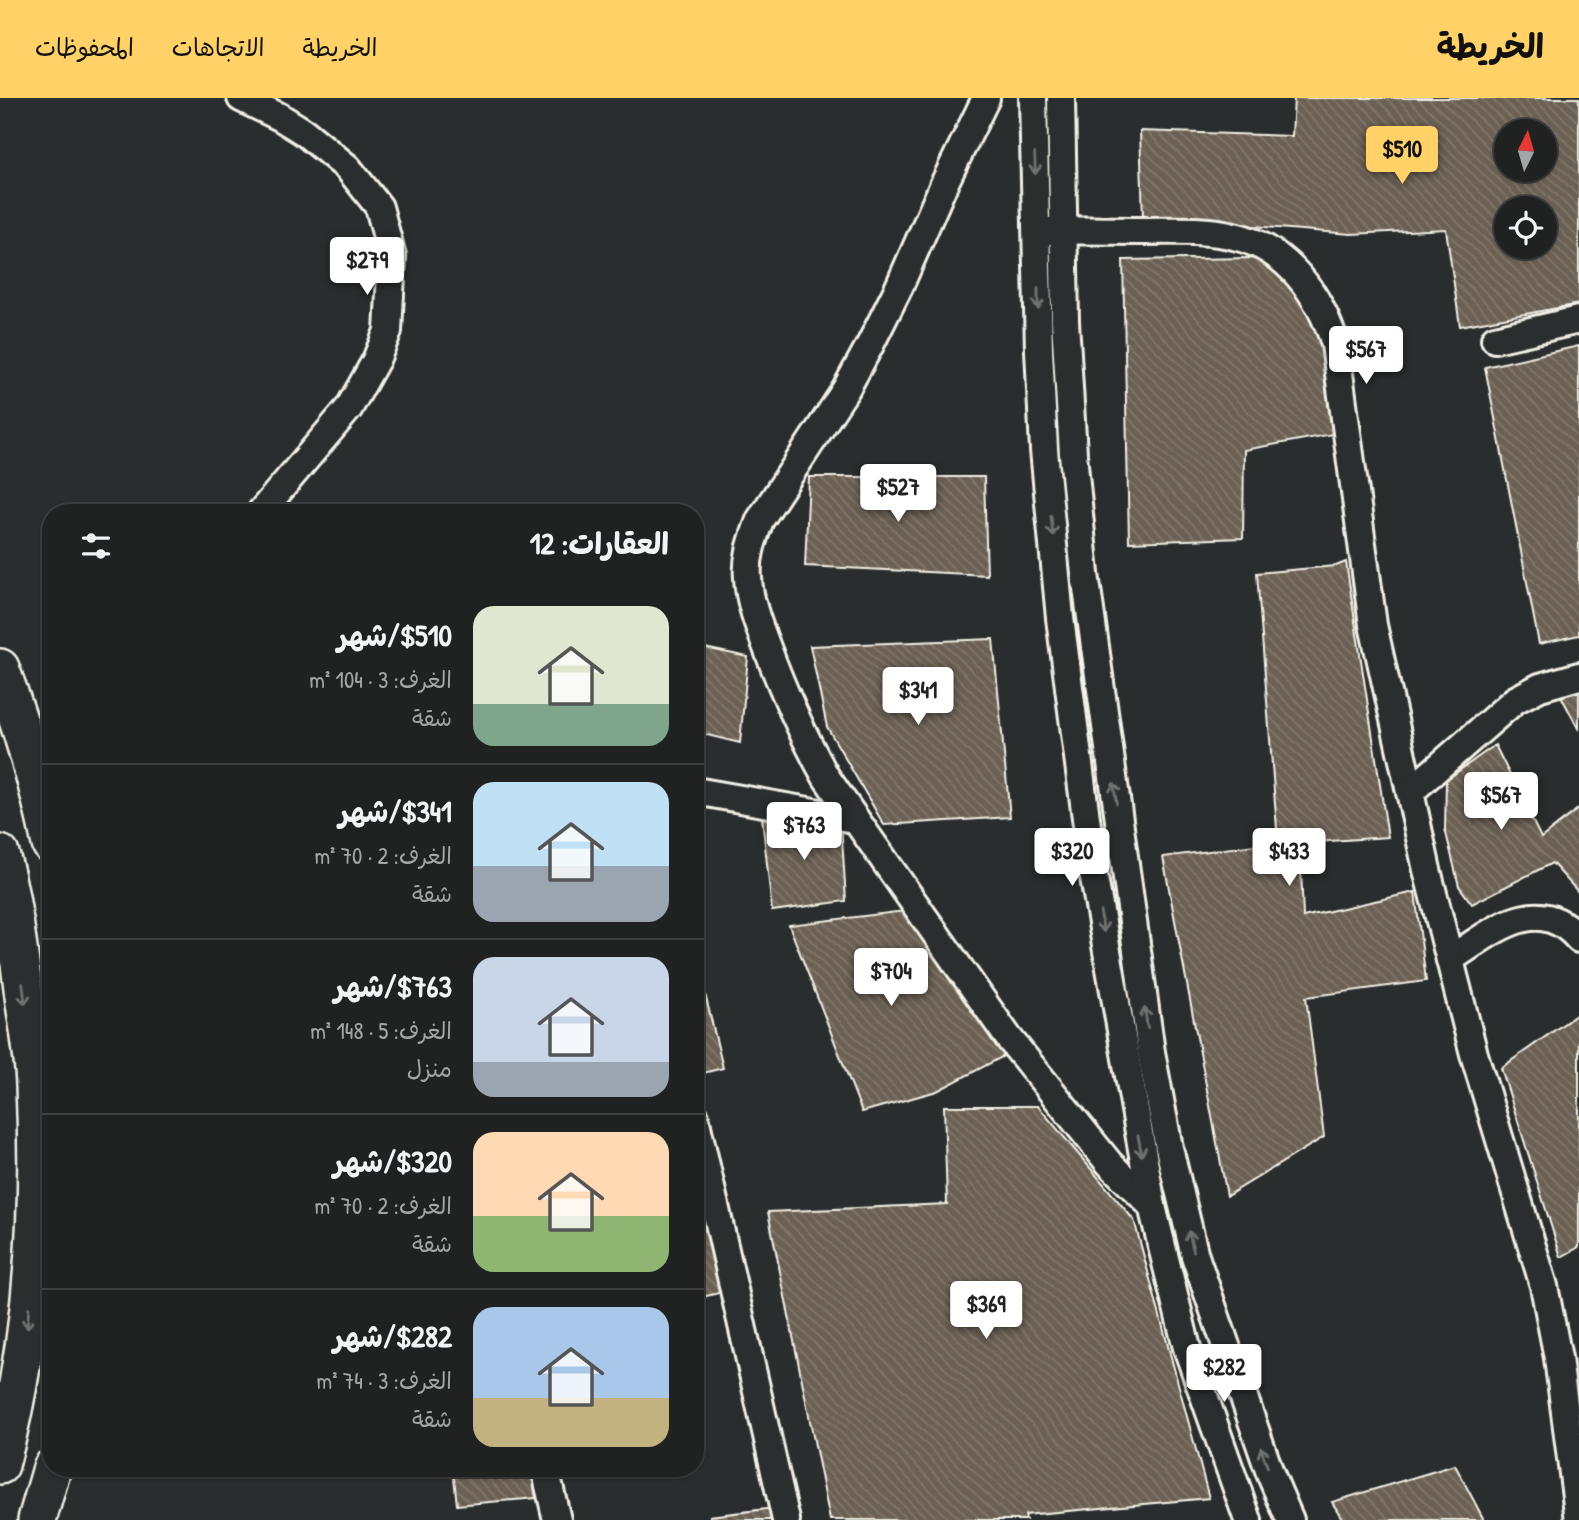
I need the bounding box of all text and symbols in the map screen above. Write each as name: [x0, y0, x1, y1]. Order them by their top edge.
text: الخريطة: [1437, 24, 1544, 68]
text: المحفوظات: [35, 31, 134, 63]
text: الاتجاهات: [172, 31, 265, 63]
text: الخريطة: [303, 31, 377, 63]
north arrow: [1494, 119, 1558, 182]
map controls: [1494, 119, 1557, 259]
pin: $510: [1361, 126, 1443, 186]
text: $510: [1382, 133, 1422, 164]
one-way arrow: [1029, 153, 1042, 176]
button: locate: [1494, 196, 1557, 259]
pin: $279: [326, 238, 408, 297]
text: $279: [346, 244, 388, 275]
one-way arrow: [1031, 287, 1045, 310]
pin: $567: [1325, 327, 1407, 386]
text: $567: [1345, 333, 1387, 364]
pin: $527: [857, 464, 939, 524]
text: $527: [876, 471, 920, 502]
one-way arrow: [1045, 514, 1058, 537]
text: العقارات: 12: [530, 523, 669, 563]
icon: filters: [77, 527, 115, 565]
text: $510/شهر: [337, 615, 452, 655]
icon: home: [529, 634, 613, 718]
text: الغرف: 3 · 104 m²: [309, 664, 452, 695]
pin: $341: [877, 668, 959, 727]
text: $341: [899, 674, 937, 705]
text: شقة: [412, 702, 452, 733]
pin: $567: [1460, 772, 1542, 832]
text: $567: [1480, 779, 1522, 810]
one-way arrow: [1108, 782, 1121, 805]
text: $341/شهر: [339, 791, 452, 831]
pin: $763: [763, 802, 845, 862]
text: $763: [783, 809, 825, 840]
icon: home: [529, 810, 613, 894]
pin: $320: [1031, 828, 1113, 888]
pin: $433: [1248, 828, 1330, 888]
text: $320: [1050, 835, 1094, 866]
text: $433: [1269, 835, 1309, 866]
text: الغرف: 2 · 70 m²: [314, 840, 452, 871]
text: شقة: [412, 878, 452, 909]
one-way arrow: [1096, 910, 1109, 933]
pin: $704: [850, 948, 932, 1008]
text: $704: [870, 955, 912, 986]
text: $763/شهر: [334, 966, 452, 1006]
one-way arrow: [17, 982, 30, 1005]
icon: home: [529, 985, 613, 1069]
one-way arrow: [1139, 1008, 1152, 1030]
text: الغرف: 5 · 148 m²: [310, 1015, 452, 1046]
text: منزل: [407, 1053, 452, 1084]
one-way arrow: [1134, 1134, 1147, 1157]
text: $320/شهر: [333, 1141, 452, 1181]
icon: home: [529, 1160, 613, 1244]
text: الغرف: 2 · 70 m²: [314, 1190, 452, 1221]
text: شقة: [412, 1228, 452, 1259]
one-way arrow: [1184, 1230, 1197, 1252]
pin: $369: [945, 1282, 1027, 1341]
text: $369: [966, 1288, 1006, 1319]
one-way arrow: [21, 1307, 34, 1329]
text: $282/شهر: [333, 1316, 452, 1356]
icon: home: [529, 1335, 613, 1419]
pin: $282: [1183, 1344, 1265, 1404]
text: $282: [1202, 1351, 1246, 1382]
text: الغرف: 3 · 74 m²: [317, 1365, 452, 1396]
text: شقة: [412, 1403, 452, 1434]
one-way arrow: [1257, 1446, 1269, 1468]

